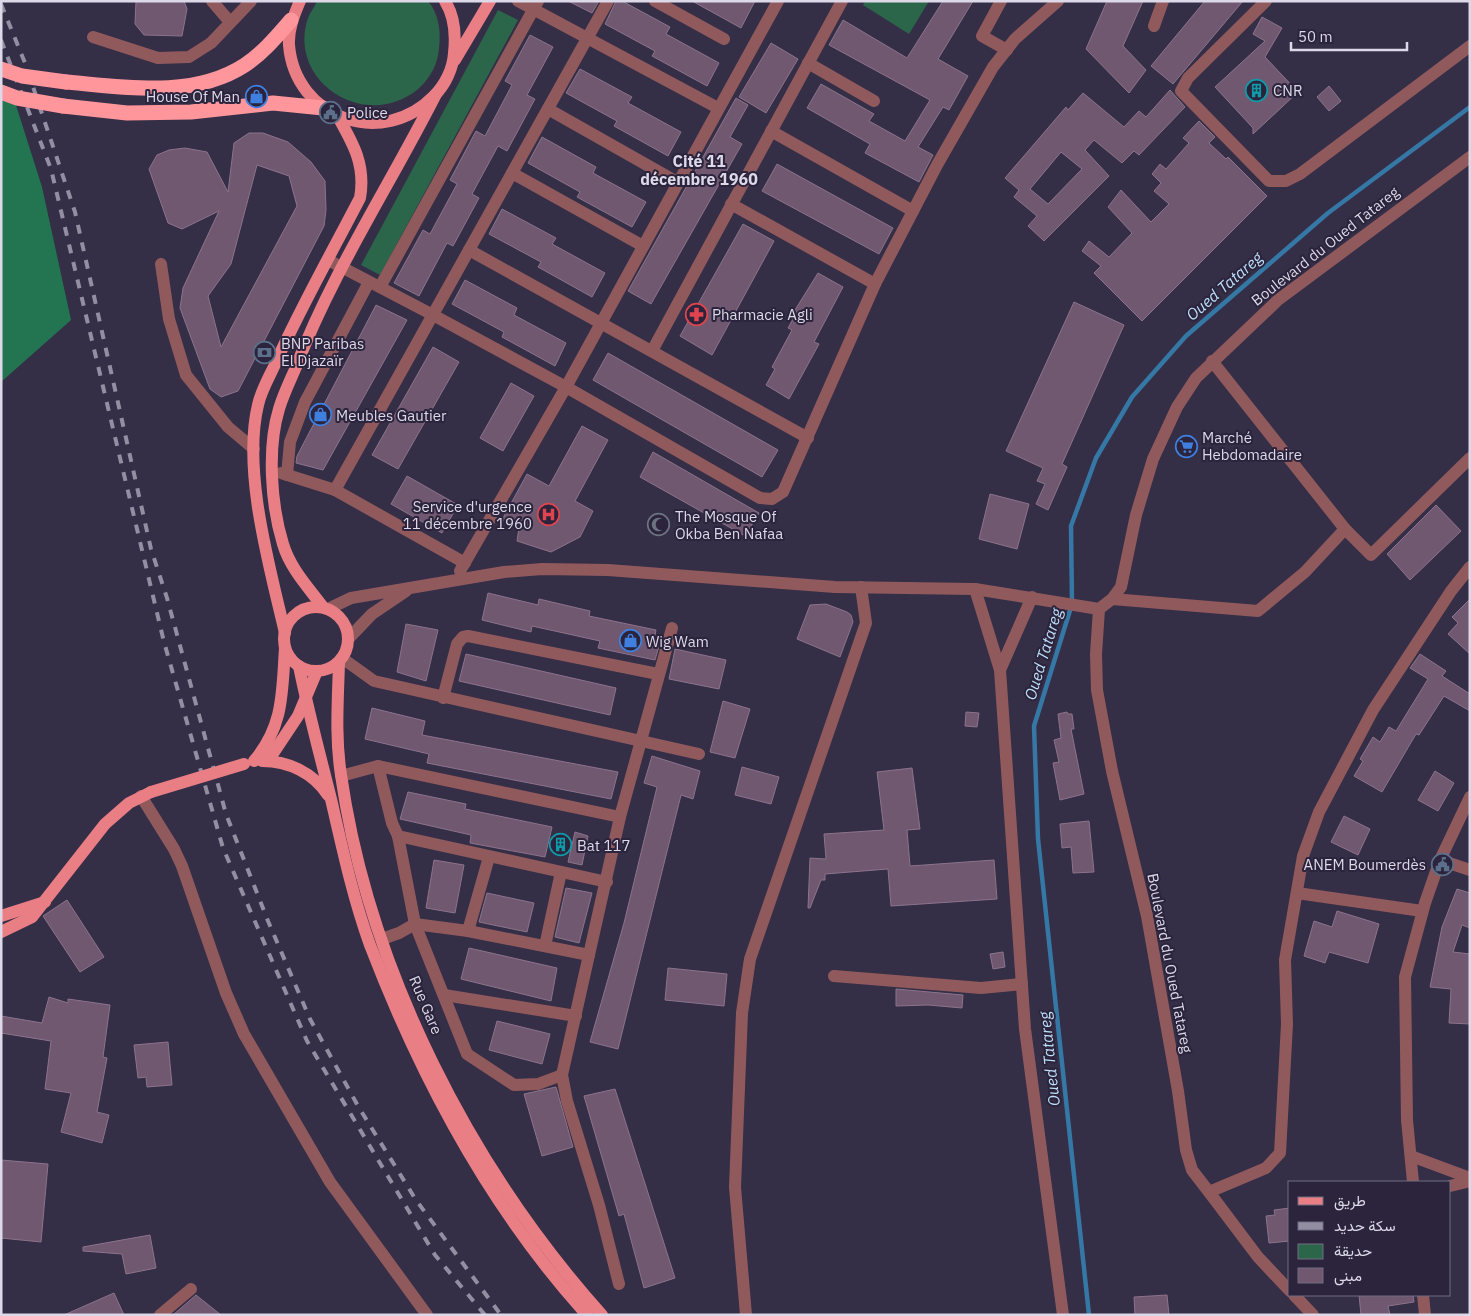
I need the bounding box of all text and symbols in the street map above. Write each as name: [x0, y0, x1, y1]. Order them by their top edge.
scale bar: [1291, 20, 1407, 52]
text: 50 m: [1298, 27, 1333, 46]
building icon: CNR: [1245, 78, 1269, 102]
place label: CNR: [1273, 81, 1303, 100]
shop icon: House Of Man: [244, 84, 268, 108]
place label: House Of Man: [146, 87, 240, 106]
public building icon: Police: [319, 100, 343, 124]
place label: Police: [347, 103, 388, 122]
district label: Cité 11 décembre 1960: [640, 151, 758, 189]
street label: Boulevard du Oued Tatareg: [1247, 182, 1403, 310]
water label: Oued Tatareg: [1182, 247, 1267, 325]
pharmacy icon: Pharmacie Agli: [684, 302, 708, 326]
place label: Pharmacie Agli: [712, 305, 813, 324]
place label: BNP Paribas El Djazaïr: [281, 334, 364, 370]
bank icon: BNP Paribas El Djazaïr: [253, 340, 277, 364]
shop icon: Meubles Gautier: [308, 403, 332, 427]
place label: Meubles Gautier: [336, 406, 447, 425]
place label: Marché Hebdomadaire: [1202, 428, 1302, 464]
supermarket icon: Marché Hebdomadaire: [1174, 434, 1198, 458]
place label: Service d'urgence 11 décembre 1960: [403, 497, 532, 533]
hospital icon: Service d'urgence 11 décembre 1960: [536, 503, 560, 527]
place label: The Mosque Of Okba Ben Nafaa: [675, 507, 783, 543]
mosque icon: The Mosque Of Okba Ben Nafaa: [647, 513, 671, 537]
water label: Oued Tatareg: [1020, 605, 1067, 702]
shop icon: Wig Wam: [618, 629, 642, 653]
place label: Wig Wam: [646, 632, 709, 651]
building icon: Bat 117: [549, 833, 573, 857]
place label: Bat 117: [577, 836, 631, 855]
public building icon: ANEM Boumerdès: [1430, 852, 1454, 876]
place label: ANEM Boumerdès: [1304, 855, 1426, 874]
street label: Boulevard du Oued Tatareg: [1143, 872, 1197, 1055]
street label: Rue Gare: [405, 973, 447, 1037]
water label: Oued Tatareg: [1034, 1010, 1064, 1107]
legend: [1288, 1181, 1451, 1296]
text: طريق: [1334, 1191, 1366, 1211]
text: سكة حديد: [1334, 1216, 1396, 1235]
text: حديقة: [1334, 1241, 1372, 1260]
text: مبنى: [1334, 1266, 1362, 1286]

